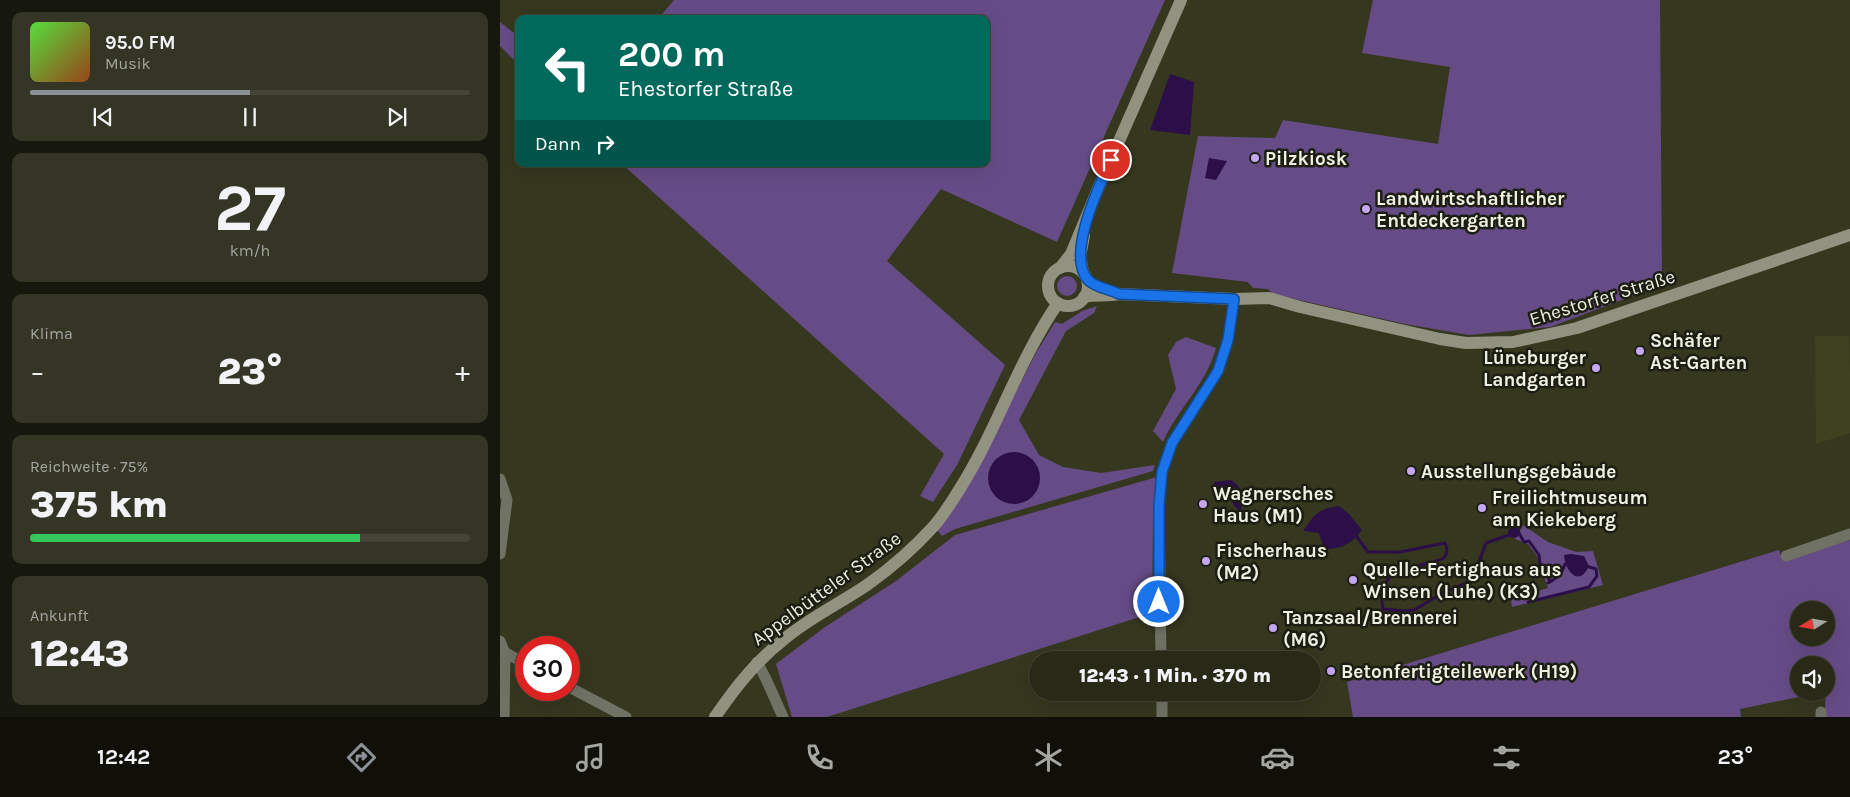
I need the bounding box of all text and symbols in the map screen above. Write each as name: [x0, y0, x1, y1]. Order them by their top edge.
text: 95.0 FM: [105, 32, 176, 54]
text: 200 m: [618, 34, 726, 75]
icon: left: [535, 35, 600, 100]
text: Musik: [105, 54, 150, 73]
text: Ehestorfer Straße: [618, 76, 793, 102]
icon: previous: [89, 103, 117, 131]
icon: pause: [236, 103, 264, 131]
icon: next: [383, 103, 411, 131]
icon: right: [591, 130, 619, 158]
text: Dann: [535, 133, 581, 155]
pin: [1090, 139, 1132, 181]
icon: arrive: [1097, 146, 1125, 174]
place label: Pilzkiosk: [1265, 148, 1347, 170]
marker: Pilzkiosk: [1249, 152, 1261, 164]
text: 27: [214, 170, 286, 246]
place label: Landwirtschaftlicher Entdeckergarten: [1376, 188, 1565, 232]
marker: Landwirtschaftlicher Entdeckergarten: [1360, 203, 1372, 215]
text: km/h: [230, 241, 270, 260]
street label: Ehestorfer Straße: [1527, 265, 1678, 331]
text: Klima: [30, 324, 73, 343]
place label: Schäfer Ast-Garten: [1650, 330, 1747, 374]
marker: Schäfer Ast-Garten: [1634, 345, 1646, 357]
place label: Lüneburger Landgarten: [1483, 347, 1587, 391]
text: 23°: [217, 349, 283, 394]
text: −: [30, 355, 45, 388]
text: +: [455, 355, 470, 388]
marker: Lüneburger Landgarten: [1590, 362, 1602, 374]
text: Reichweite · 75%: [30, 457, 148, 476]
place label: Ausstellungsgebäude: [1421, 461, 1616, 483]
marker: Ausstellungsgebäude: [1405, 465, 1417, 477]
text: 375 km: [30, 482, 168, 527]
place label: Wagnersches Haus (M1): [1213, 483, 1334, 527]
place label: Freilichtmuseum am Kiekeberg: [1492, 487, 1648, 531]
marker: Wagnersches Haus (M1): [1197, 498, 1209, 510]
marker: Freilichtmuseum am Kiekeberg: [1476, 502, 1488, 514]
street label: Appelbütteler Straße: [748, 527, 905, 650]
place label: Fischerhaus (M2): [1216, 540, 1327, 584]
marker: Fischerhaus (M2): [1200, 555, 1212, 567]
place label: Quelle-Fertighaus aus Winsen (Luhe) (K3): [1363, 559, 1562, 603]
marker: Quelle-Fertighaus aus Winsen (Luhe) (K3): [1347, 574, 1359, 586]
position arrow: [1132, 575, 1184, 627]
north arrow: [1790, 601, 1835, 646]
map controls: [1790, 601, 1835, 701]
text: Ankunft: [30, 606, 89, 625]
place label: Tanzsaal/Brennerei (M6): [1283, 607, 1458, 651]
marker: Tanzsaal/Brennerei (M6): [1267, 622, 1279, 634]
text: 12:43: [30, 631, 129, 676]
speed limit sign: 30: [515, 636, 580, 701]
button: sound: [1790, 656, 1835, 701]
place label: Betonfertigteilewerk (H19): [1341, 661, 1577, 683]
text: 12:43 · 1 Min. · 370 m: [1079, 665, 1271, 687]
marker: Betonfertigteilewerk (H19): [1325, 665, 1337, 677]
icon: directions: [344, 740, 379, 775]
icon: music: [573, 740, 608, 775]
icon: phone: [802, 740, 837, 775]
icon: climate: [1031, 740, 1066, 775]
icon: car: [1260, 740, 1295, 775]
icon: filters: [1489, 740, 1524, 775]
text: 12:42: [97, 744, 150, 770]
text: 23°: [1717, 744, 1753, 770]

